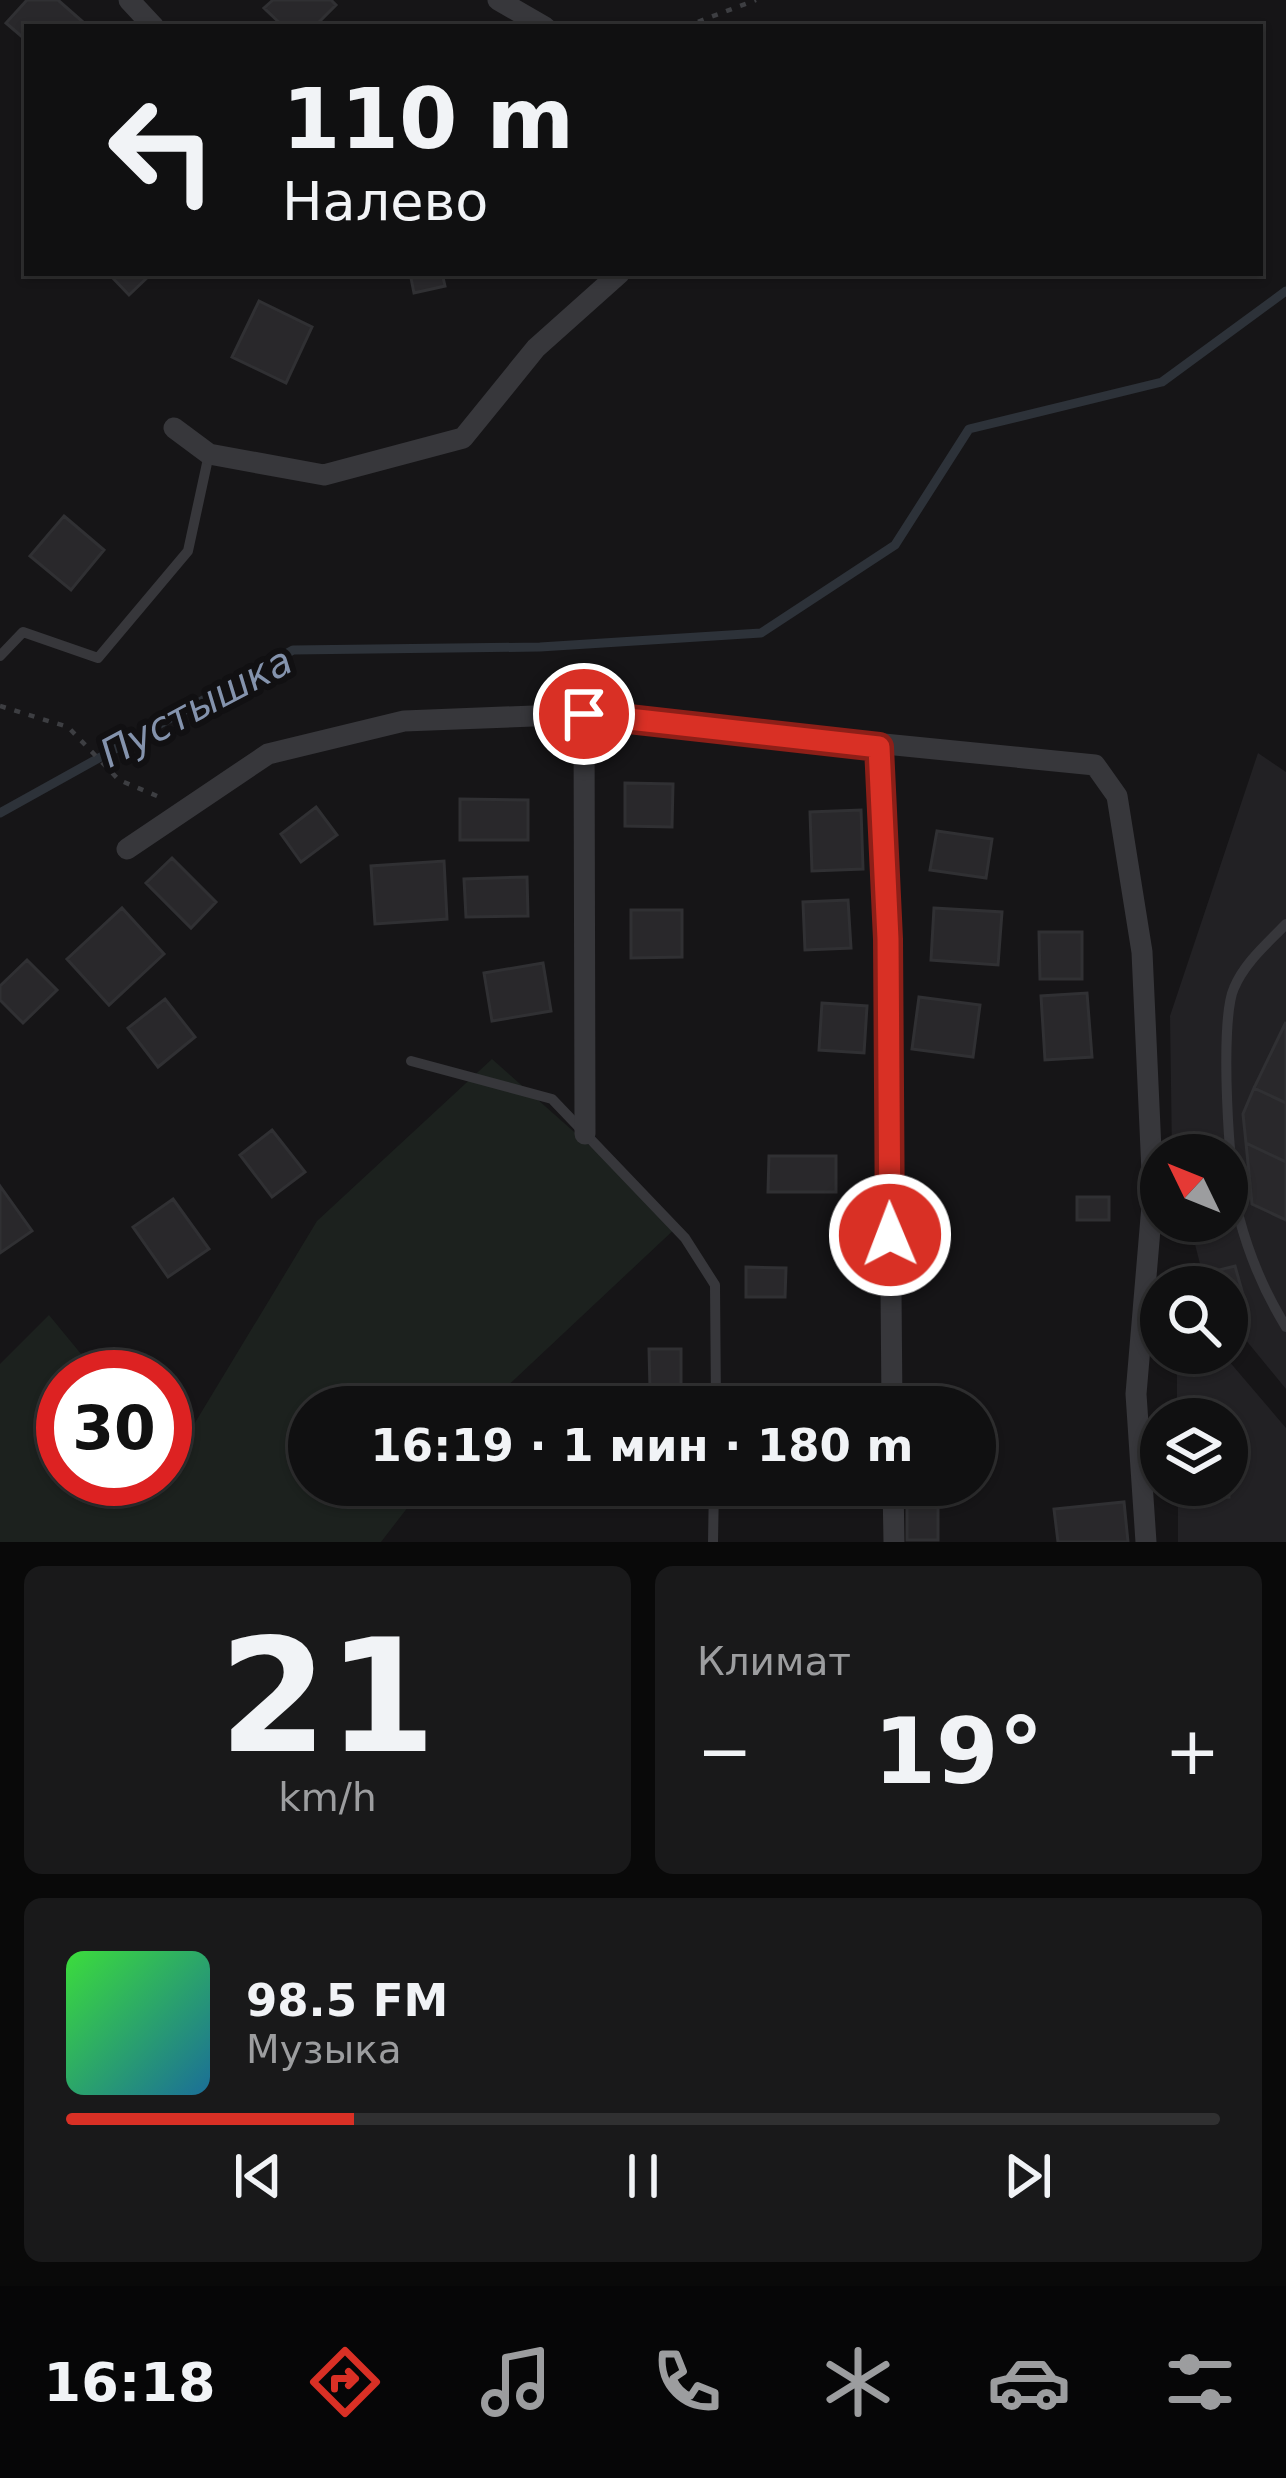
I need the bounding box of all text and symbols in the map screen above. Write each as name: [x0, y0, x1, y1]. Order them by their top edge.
text: 110 m: [282, 70, 574, 168]
icon: left: [84, 72, 240, 228]
text: Налево: [282, 170, 488, 233]
water label: Пустышка: [92, 638, 300, 776]
pin: [533, 663, 635, 765]
icon: arrive: [551, 681, 617, 747]
north arrow: [1140, 1134, 1248, 1242]
map controls: [1140, 1134, 1248, 1506]
position arrow: [827, 1172, 953, 1298]
button: search: [1140, 1266, 1248, 1374]
speed limit sign: 30: [36, 1350, 192, 1506]
button: layers: [1140, 1398, 1248, 1506]
text: 16:19 · 1 мин · 180 m: [371, 1419, 913, 1472]
text: 21: [219, 1606, 436, 1788]
text: Климат: [697, 1639, 851, 1684]
text: 19°: [873, 1699, 1044, 1804]
text: −: [697, 1713, 752, 1790]
text: +: [1165, 1713, 1220, 1790]
text: km/h: [278, 1775, 377, 1820]
text: 98.5 FM: [246, 1974, 448, 2027]
text: Музыка: [246, 2027, 402, 2072]
icon: previous: [225, 2143, 291, 2209]
icon: pause: [610, 2143, 676, 2209]
icon: next: [995, 2143, 1061, 2209]
icon: directions: [303, 2340, 387, 2424]
icon: music: [474, 2340, 558, 2424]
icon: phone: [645, 2340, 729, 2424]
icon: climate: [816, 2340, 900, 2424]
icon: car: [987, 2340, 1071, 2424]
icon: filters: [1158, 2340, 1242, 2424]
text: 16:18: [44, 2351, 215, 2414]

